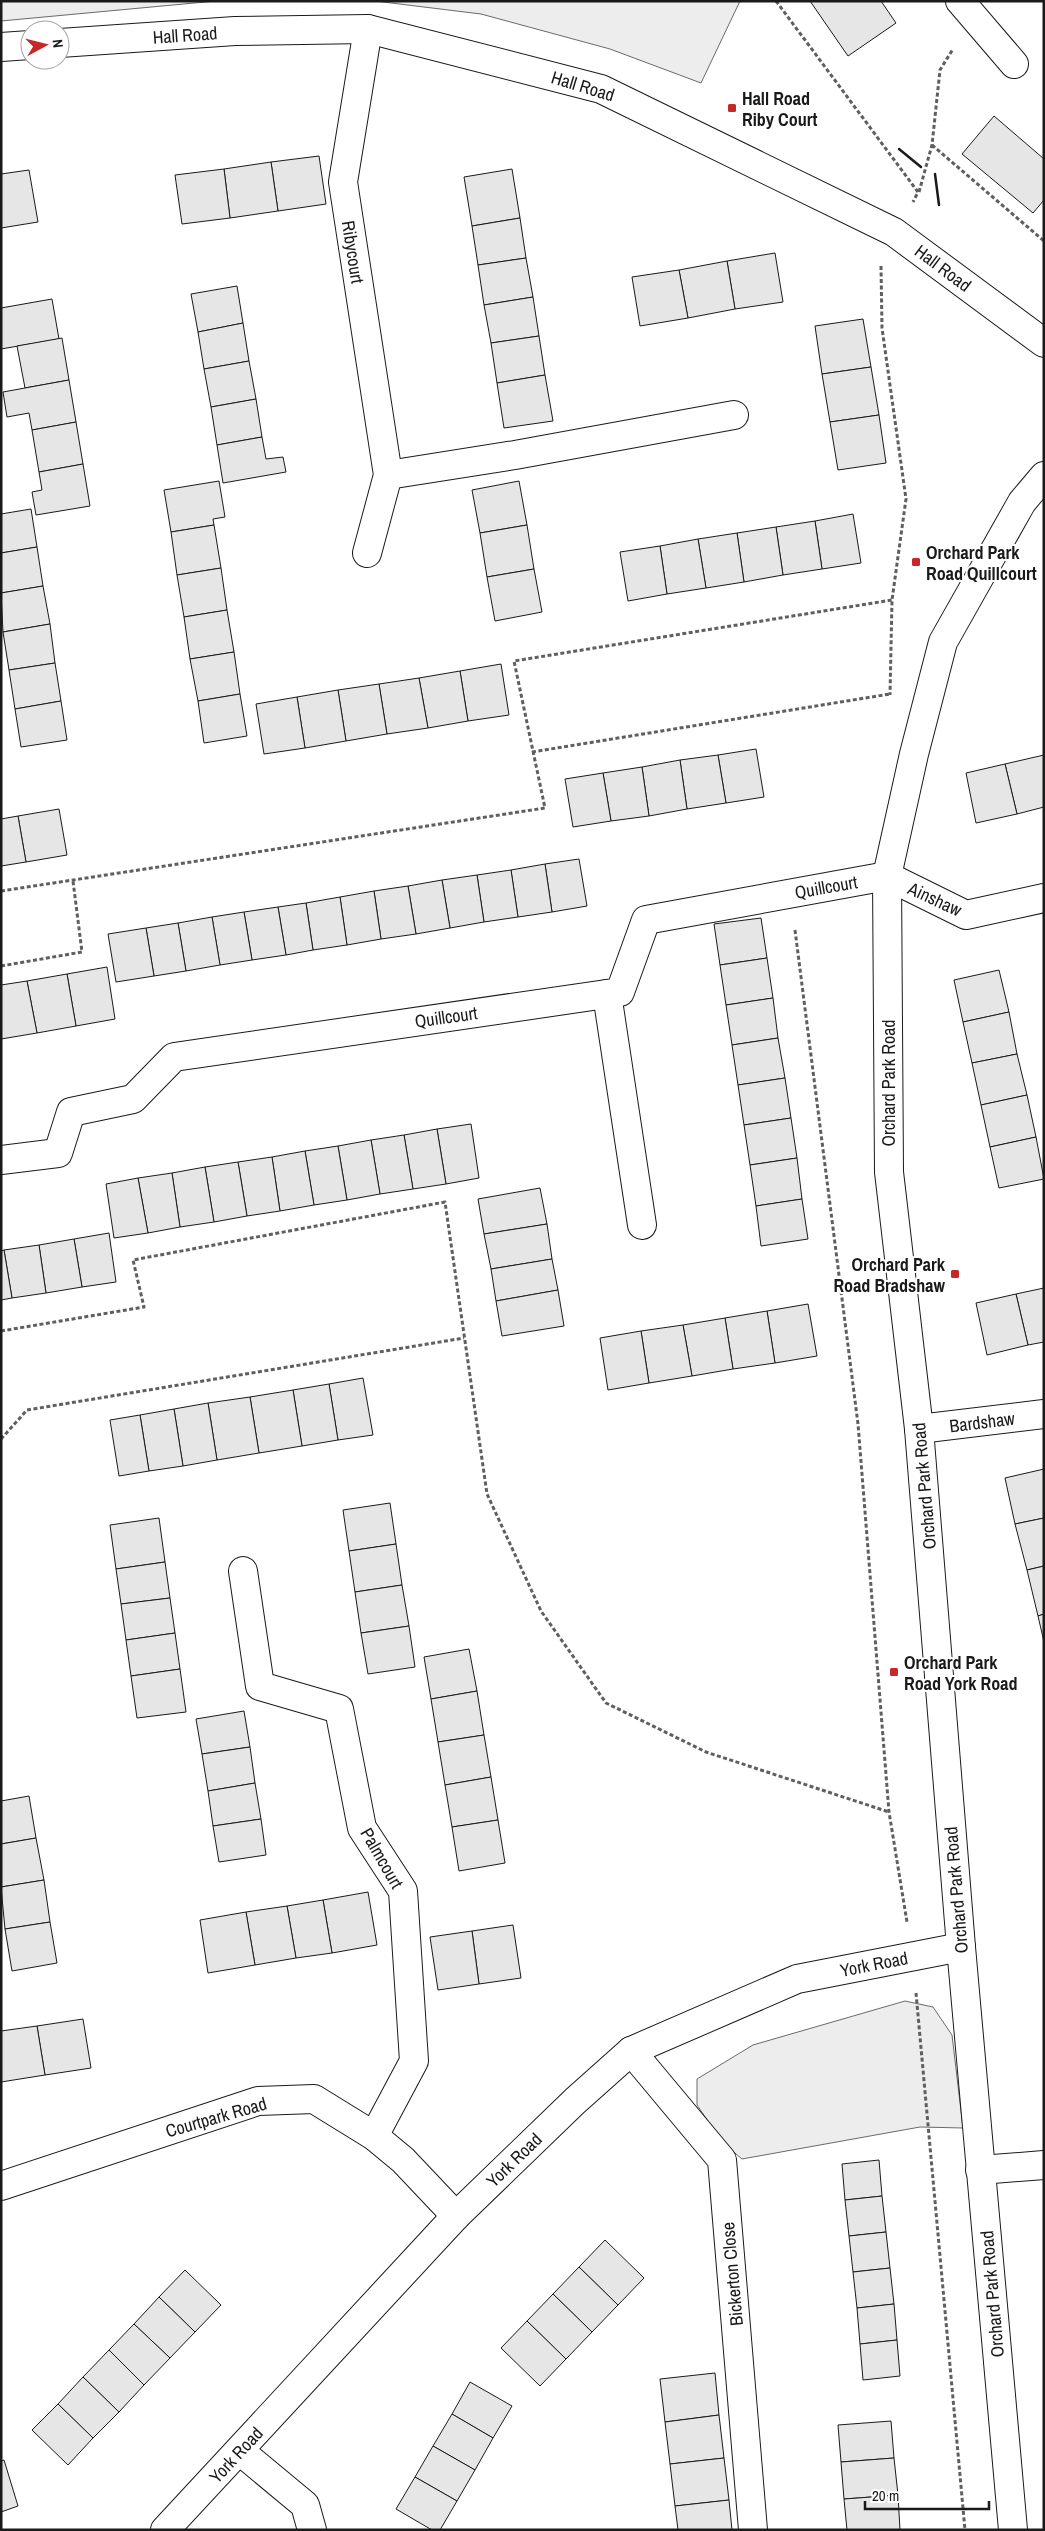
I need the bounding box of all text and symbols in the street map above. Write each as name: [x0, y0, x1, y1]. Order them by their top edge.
north arrow: [20, 20, 70, 70]
street label: Hall Road: [152, 20, 218, 50]
text: N: [48, 38, 67, 49]
street label: Hall Road: [548, 65, 618, 107]
place label: Hall Road Riby Court: [742, 86, 818, 132]
marker: Hall Road Riby Court: [726, 102, 738, 114]
street label: Ribycourt: [336, 219, 370, 285]
street label: Hall Road: [910, 239, 976, 297]
place label: Orchard Park Road Quillcourt: [926, 540, 1037, 586]
marker: Orchard Park Road Quillcourt: [910, 556, 922, 568]
street label: Quillcourt: [793, 869, 859, 905]
street label: Ainshaw: [903, 875, 966, 922]
street label: Quillcourt: [413, 1000, 479, 1034]
street label: Orchard Park Road: [876, 1019, 901, 1147]
place label: Orchard Park Road Bradshaw: [833, 1252, 946, 1298]
marker: Orchard Park Road Bradshaw: [949, 1268, 961, 1280]
street label: Bardshaw: [948, 1406, 1016, 1438]
street label: Orchard Park Road: [906, 1422, 942, 1550]
place label: Orchard Park Road York Road: [904, 1650, 1018, 1696]
marker: Orchard Park Road York Road: [888, 1666, 900, 1678]
street label: Palmcourt: [355, 1823, 409, 1893]
street label: Orchard Park Road: [938, 1826, 974, 1954]
street label: York Road: [838, 1945, 910, 1983]
street label: Courtpark Road: [162, 2091, 270, 2143]
street label: York Road: [481, 2127, 547, 2193]
street label: Bickerton Close: [715, 2221, 749, 2327]
street label: Orchard Park Road: [974, 2230, 1010, 2358]
street label: York Road: [203, 2421, 269, 2489]
scale bar: [865, 2478, 989, 2510]
text: 20 m: [872, 2485, 899, 2506]

